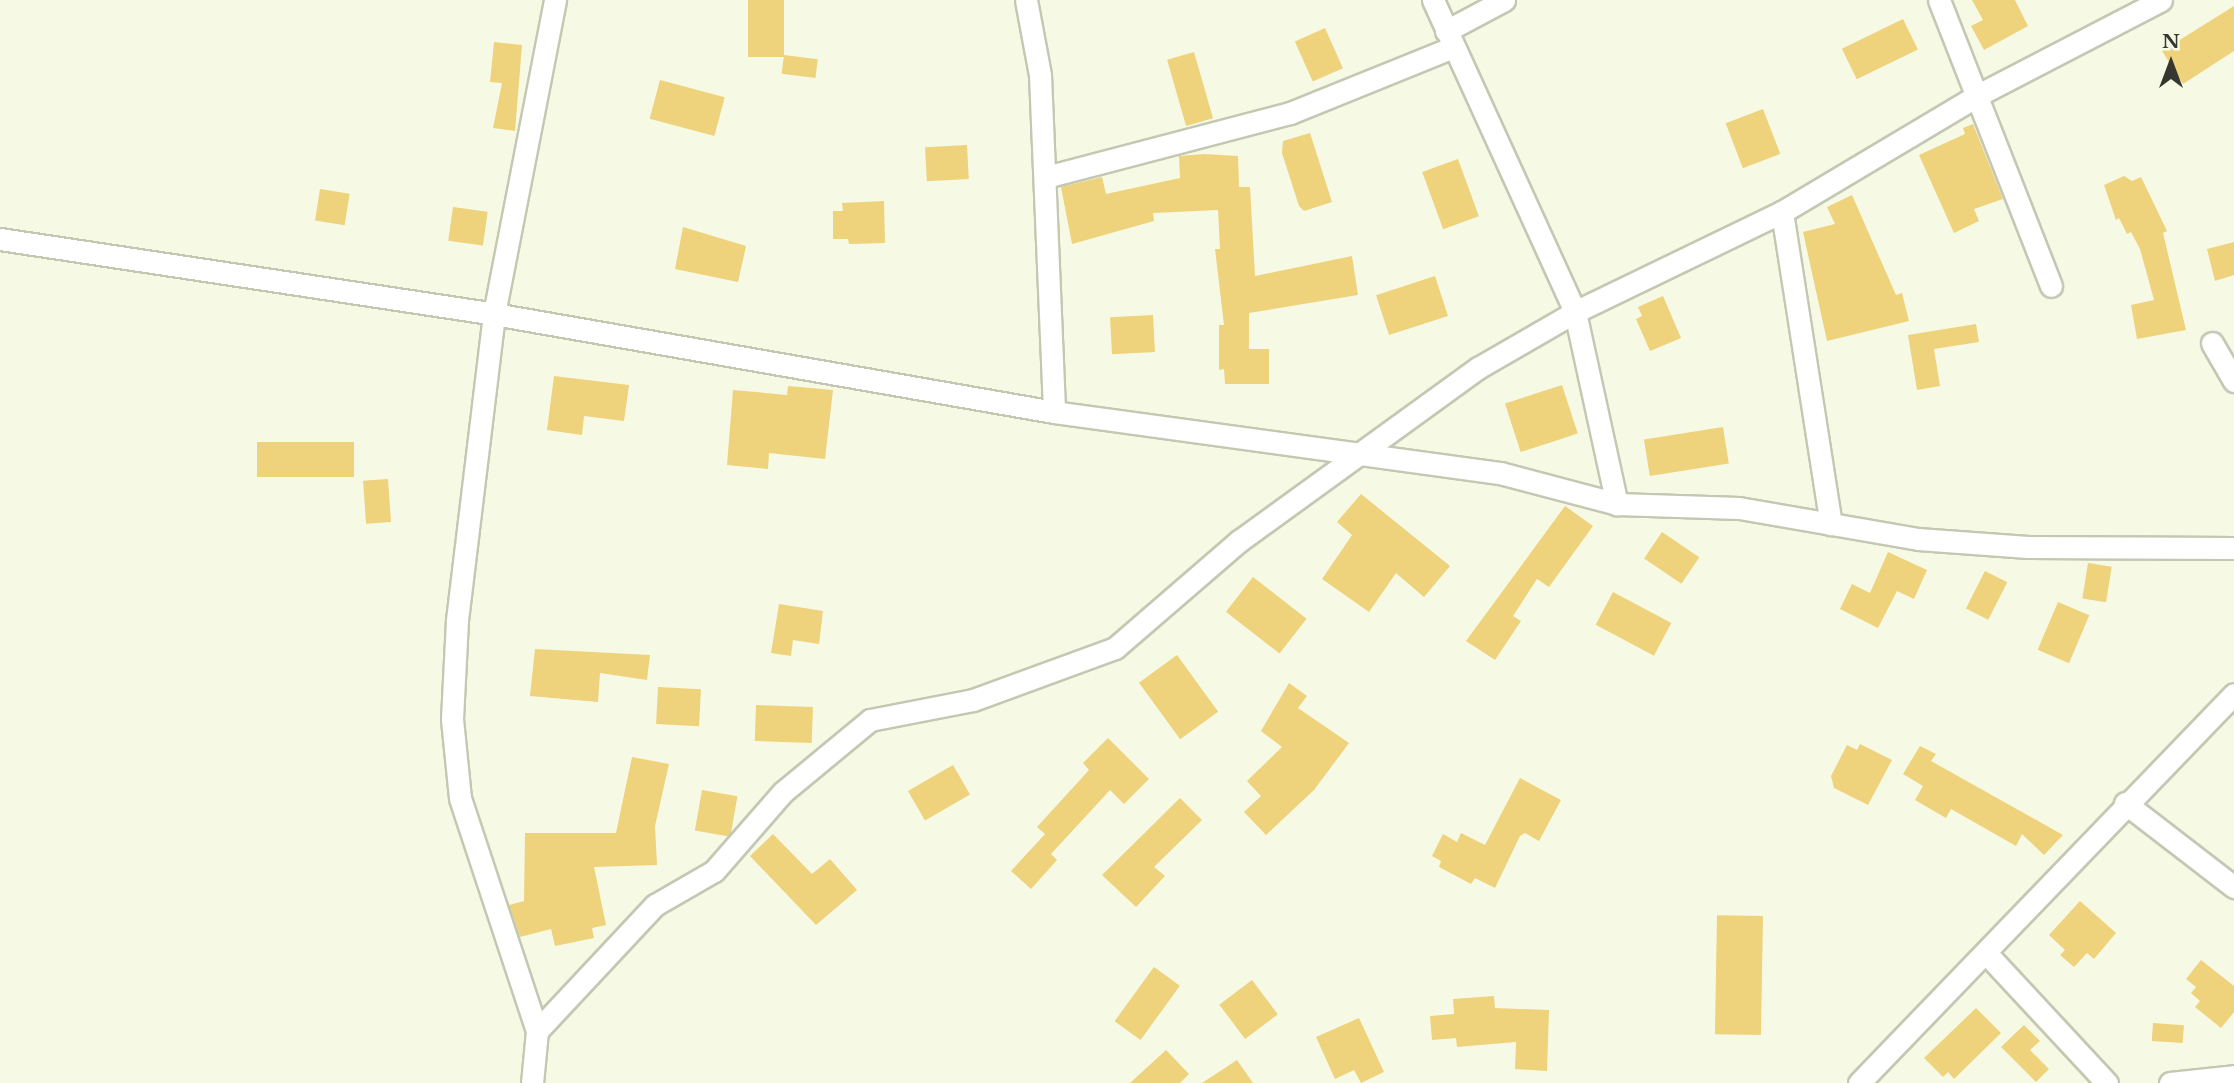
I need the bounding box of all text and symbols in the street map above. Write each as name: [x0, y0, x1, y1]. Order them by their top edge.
north arrow: [2136, 28, 2206, 98]
text: N: [2162, 30, 2180, 53]

